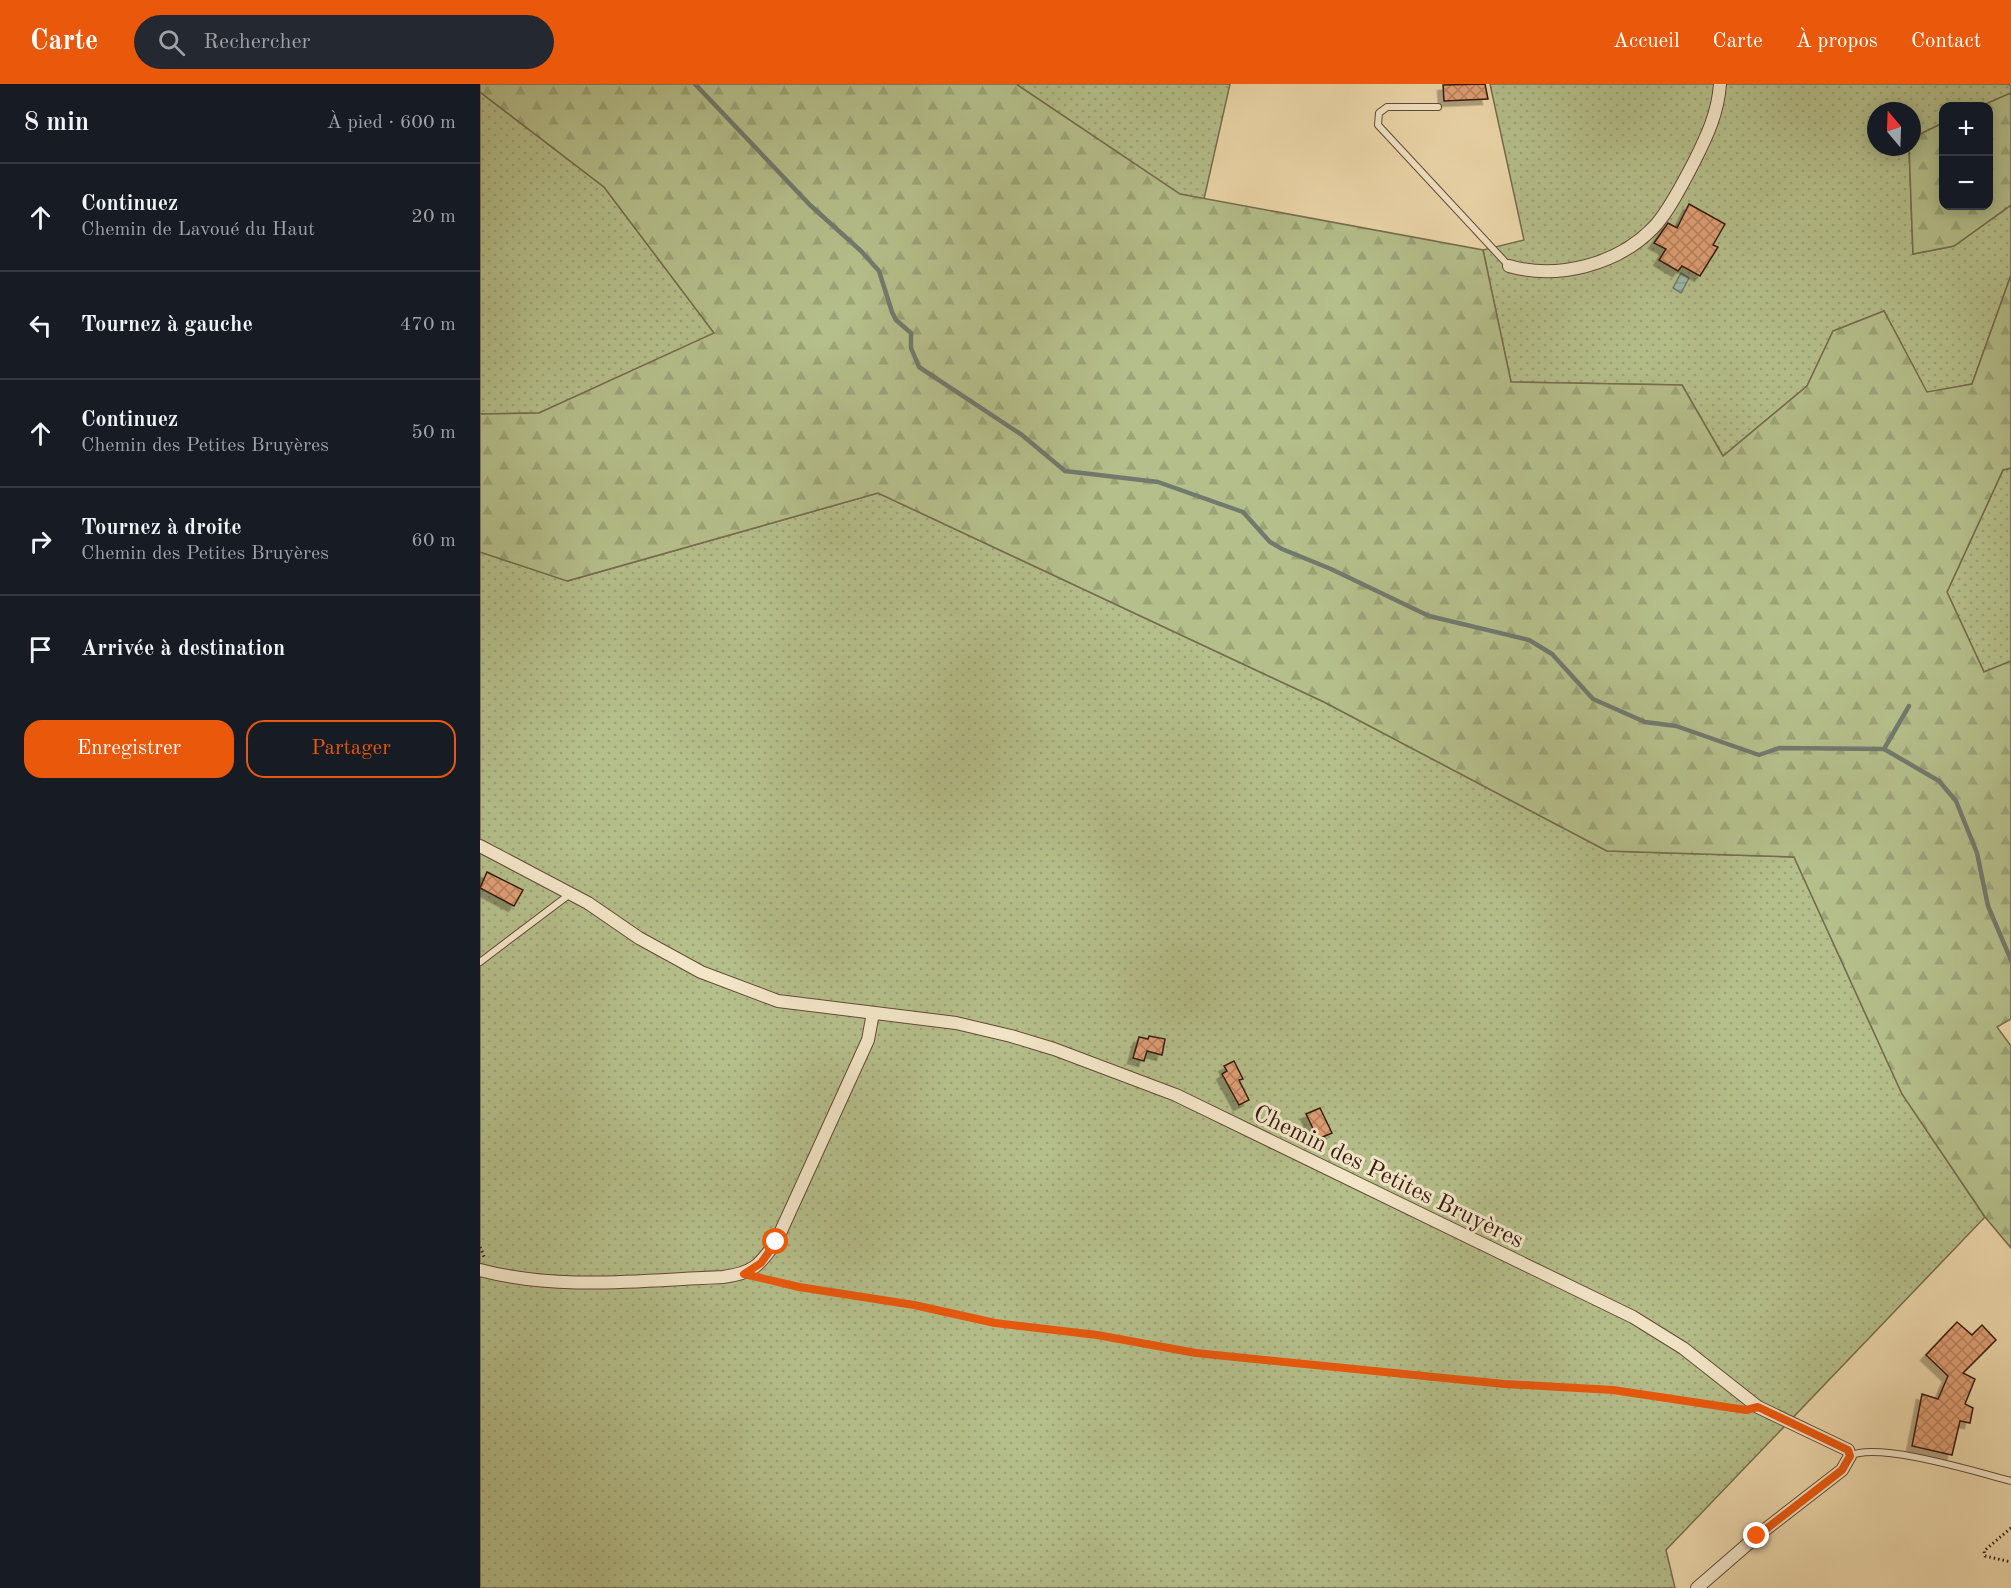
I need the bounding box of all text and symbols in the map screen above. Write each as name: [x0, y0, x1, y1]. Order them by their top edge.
search box: [134, 15, 554, 69]
icon: search: [155, 26, 188, 59]
text: Carte: [30, 28, 98, 56]
text: Rechercher: [203, 31, 311, 53]
text: Accueil: [1613, 31, 1680, 52]
text: Carte: [1713, 31, 1763, 52]
text: À propos: [1796, 31, 1878, 52]
text: Contact: [1911, 31, 1981, 52]
north arrow: [1867, 102, 1921, 156]
map controls: [1939, 102, 1993, 210]
button: +: [1939, 102, 1993, 156]
text: 8 min: [24, 110, 89, 136]
text: À pied · 600 m: [327, 113, 456, 133]
button: −: [1939, 156, 1993, 210]
text: Continuez: [81, 193, 178, 215]
icon: ahead: [24, 201, 57, 234]
text: 20 m: [411, 207, 456, 227]
text: Chemin de Lavoué du Haut: [81, 220, 315, 240]
icon: left: [24, 309, 57, 342]
text: Tournez à gauche: [81, 314, 253, 336]
text: 470 m: [400, 315, 456, 335]
text: Continuez: [81, 409, 178, 431]
icon: ahead: [24, 417, 57, 450]
text: 50 m: [411, 423, 456, 443]
text: Chemin des Petites Bruyères: [81, 436, 329, 456]
text: Tournez à droite: [81, 517, 242, 539]
icon: right: [24, 525, 57, 558]
text: 60 m: [411, 531, 456, 551]
text: Chemin des Petites Bruyères: [81, 544, 329, 564]
icon: arrive: [24, 633, 57, 666]
text: Arrivée à destination: [81, 638, 285, 660]
button: Enregistrer: [24, 720, 234, 778]
button: Partager: [246, 720, 456, 778]
street label: Chemin des Petites Bruyères: [1249, 1102, 1527, 1254]
route start: [762, 1228, 788, 1254]
route end: [1743, 1522, 1769, 1548]

